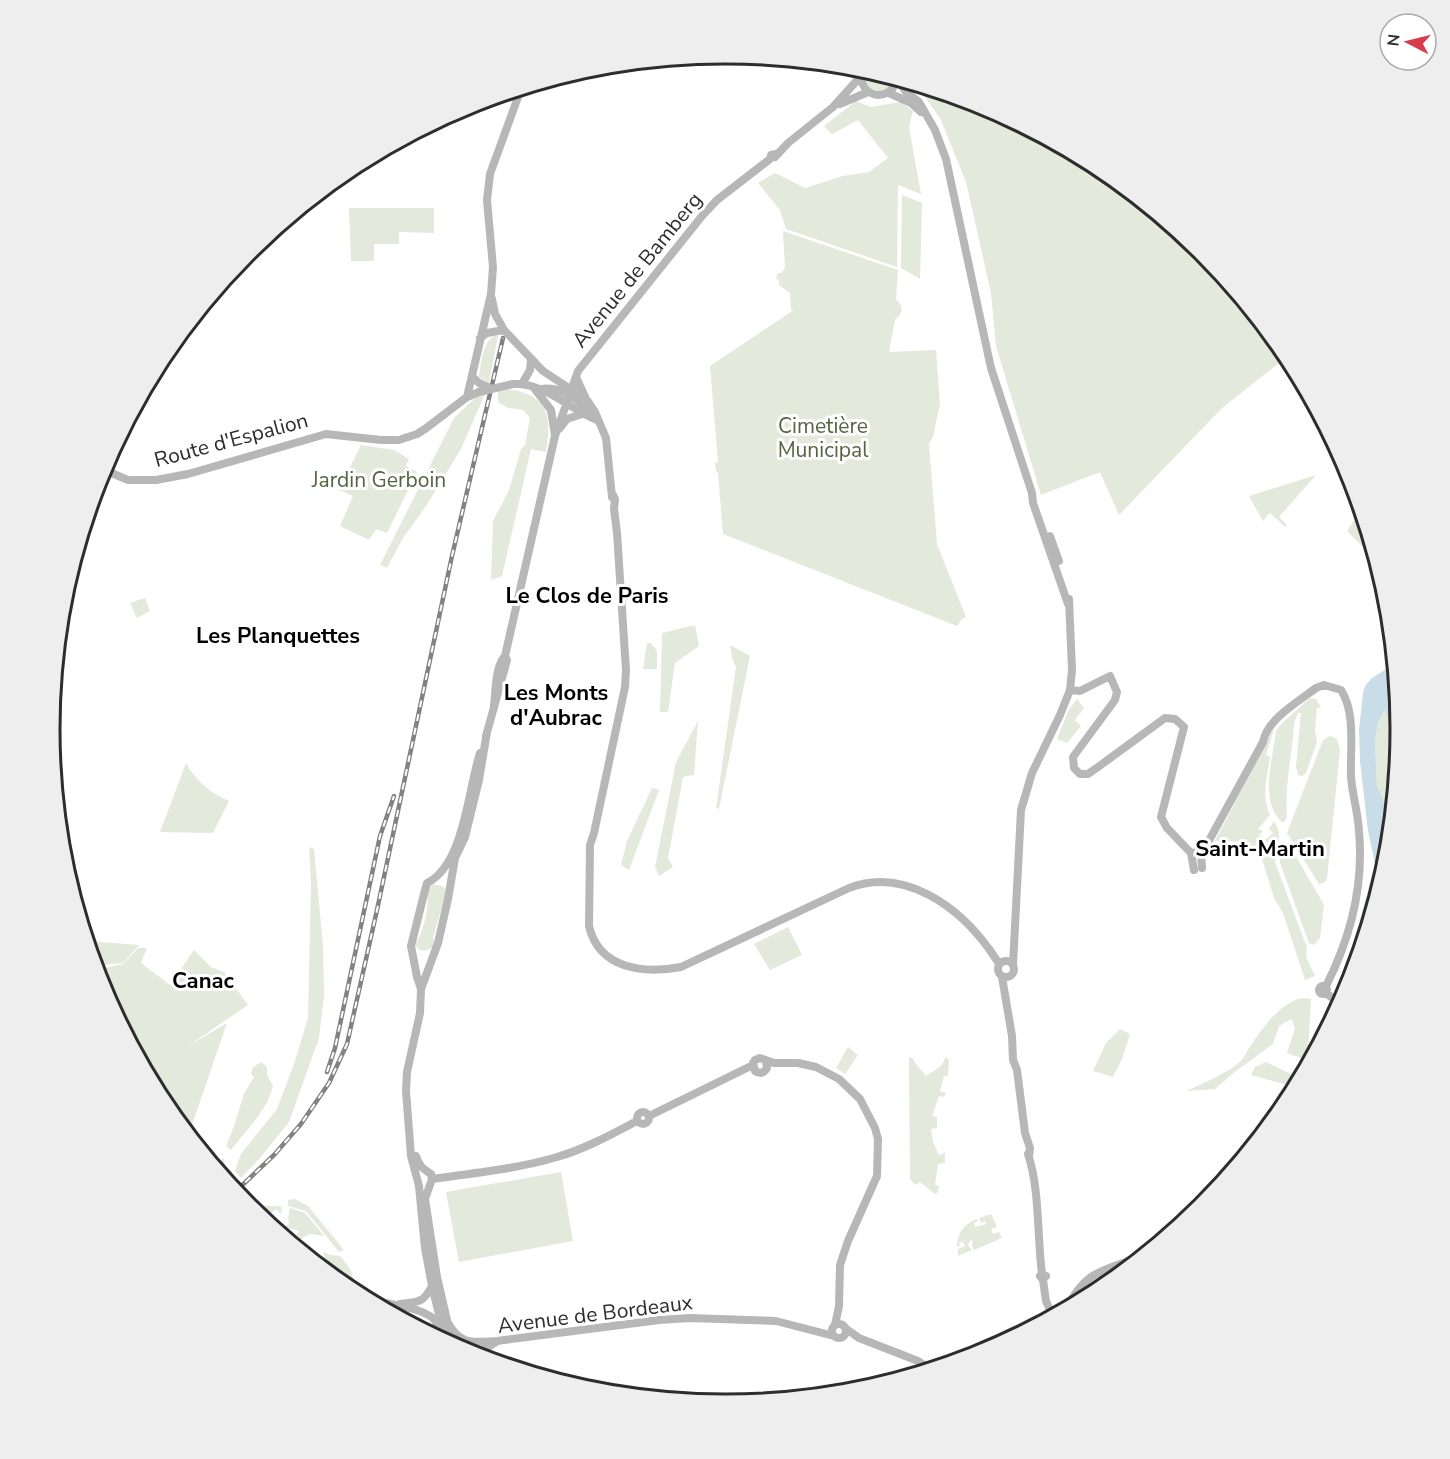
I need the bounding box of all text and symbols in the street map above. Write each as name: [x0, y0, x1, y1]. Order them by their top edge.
north arrow: [1378, 12, 1438, 72]
text: N: [1382, 33, 1406, 48]
street label: Avenue de Bamberg: [566, 187, 708, 353]
street label: Route d'Espalion: [151, 406, 311, 474]
park label: Cimetière Municipal: [778, 412, 869, 464]
park label: Jardin Gerboin: [311, 466, 446, 494]
district label: Le Clos de Paris: [505, 581, 669, 611]
district label: Les Planquettes: [196, 621, 360, 651]
district label: Les Monts d'Aubrac: [504, 678, 608, 733]
district label: Saint-Martin: [1195, 834, 1325, 864]
district label: Canac: [172, 966, 235, 996]
street label: Avenue de Bordeaux: [496, 1288, 694, 1340]

